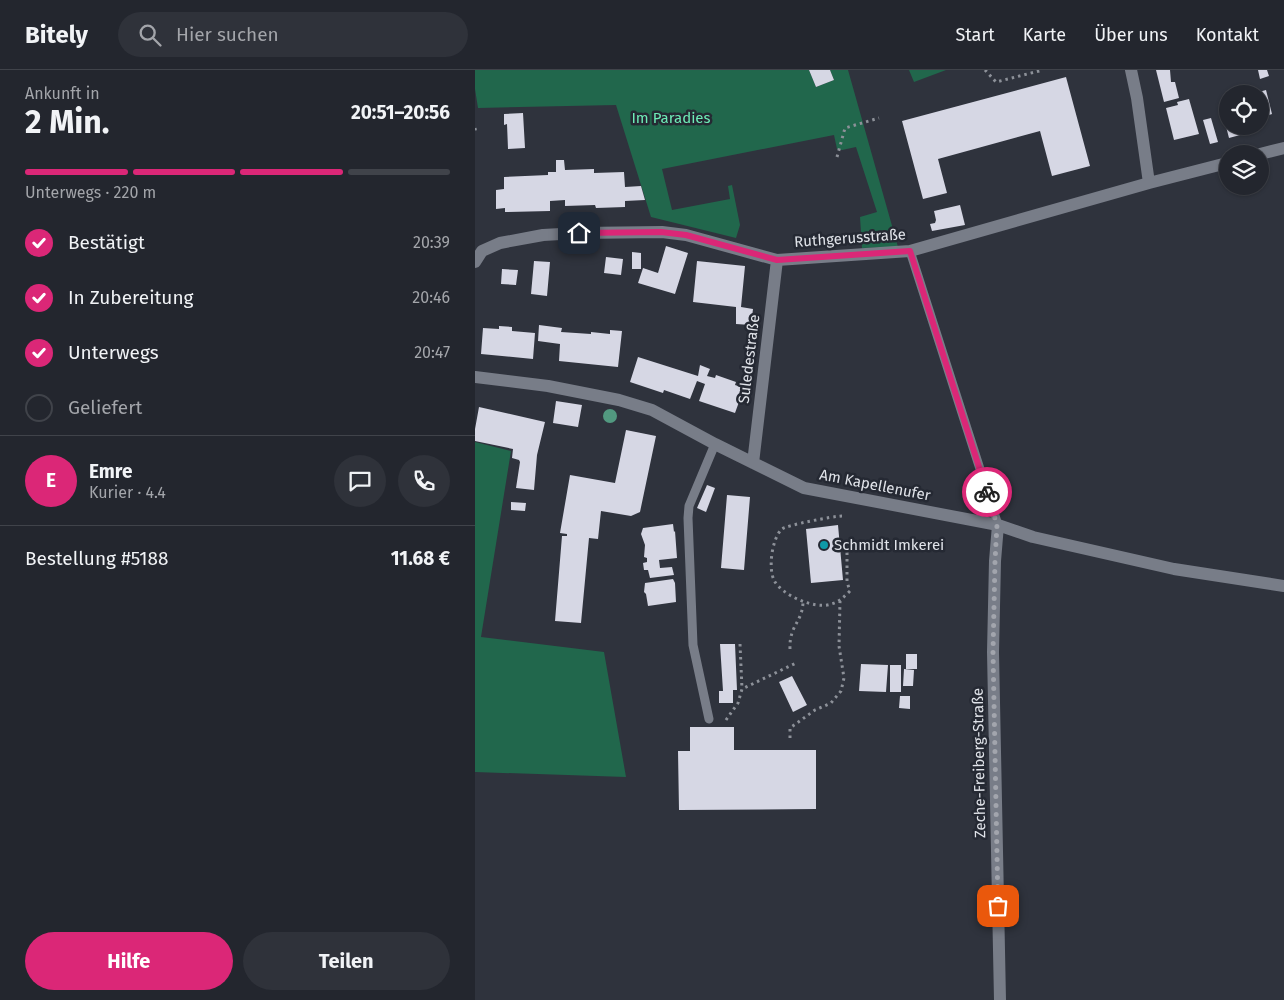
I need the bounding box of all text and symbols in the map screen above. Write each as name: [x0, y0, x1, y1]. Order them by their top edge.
search box: [118, 12, 468, 57]
text: Bitely: [25, 21, 88, 49]
icon: search: [136, 21, 164, 49]
text: Hier suchen: [176, 23, 279, 46]
text: Start: [955, 24, 995, 46]
text: Karte: [1023, 24, 1066, 46]
text: Über uns: [1094, 24, 1168, 46]
text: Kontakt: [1196, 24, 1259, 46]
text: Ankunft in: [25, 84, 100, 103]
map controls: [1219, 85, 1269, 195]
button: locate: [1219, 85, 1269, 135]
text: 20:51–20:56: [351, 101, 450, 124]
text: 2 Min.: [25, 103, 109, 141]
park label: Im Paradies: [631, 109, 711, 127]
button: layers: [1219, 145, 1269, 195]
text: Unterwegs · 220 m: [25, 183, 156, 202]
pin: [558, 212, 600, 254]
icon: home: [565, 219, 593, 247]
street label: Ruthgerusstraße: [793, 225, 907, 251]
icon: check: [25, 229, 53, 257]
text: Bestätigt: [68, 231, 145, 254]
text: 20:39: [413, 233, 450, 252]
icon: check: [25, 284, 53, 312]
text: In Zubereitung: [68, 286, 193, 309]
text: 20:46: [412, 288, 450, 307]
street label: Suledestraße: [735, 314, 763, 404]
icon: check: [25, 339, 53, 367]
text: Unterwegs: [68, 341, 159, 364]
text: 20:47: [414, 343, 450, 362]
text: Geliefert: [68, 396, 142, 419]
button: chat: [334, 455, 386, 507]
button: phone: [398, 455, 450, 507]
text: Emre: [89, 460, 132, 483]
street label: Am Kapellenufer: [818, 465, 932, 505]
courier: [962, 467, 1012, 517]
text: E: [46, 469, 56, 492]
icon: bike: [973, 478, 1001, 506]
text: Kurier · 4.4: [89, 483, 166, 502]
place label: Schmidt Imkerei: [834, 536, 944, 554]
marker: Schmidt Imkerei: [818, 539, 830, 551]
text: Bestellung #5188: [25, 547, 169, 570]
text: 11.68 €: [391, 547, 450, 570]
street label: Zeche-Freiberg-Straße: [969, 688, 989, 838]
pin: [977, 885, 1019, 927]
icon: bag: [984, 892, 1012, 920]
button: Hilfe: [25, 932, 233, 990]
button: Teilen: [243, 932, 450, 990]

